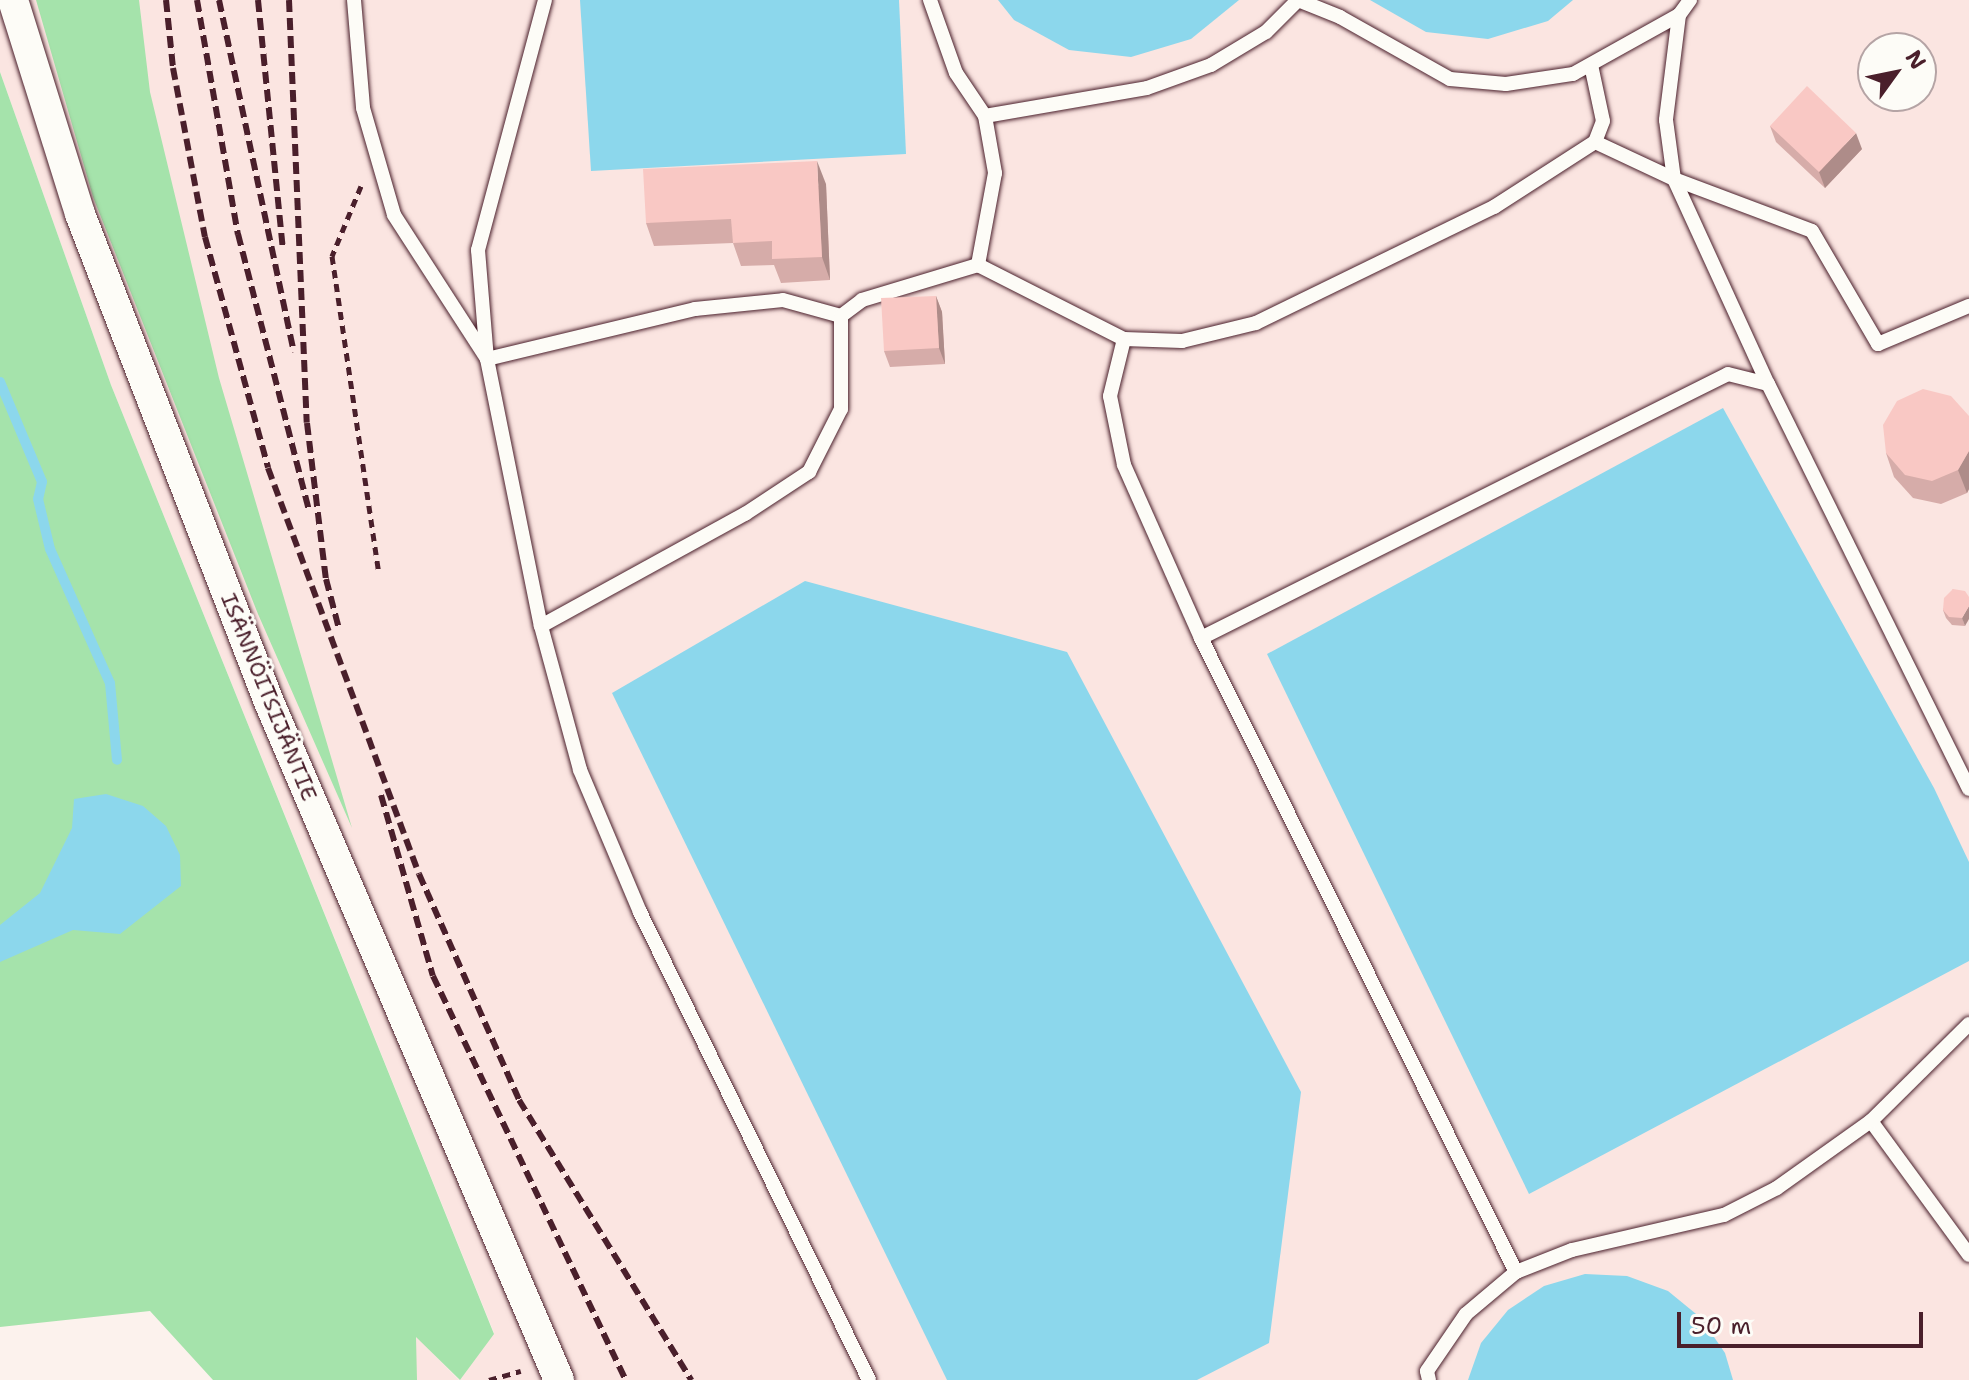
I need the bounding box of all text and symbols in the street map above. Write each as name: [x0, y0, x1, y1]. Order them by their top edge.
north arrow: [1857, 32, 1937, 112]
text: N: [1899, 45, 1933, 75]
street label: ISÄNNÖITSIJÄNTIE: [215, 589, 323, 805]
scale bar: [1681, 1296, 1927, 1346]
text: 50 m: [1691, 1310, 1751, 1342]

